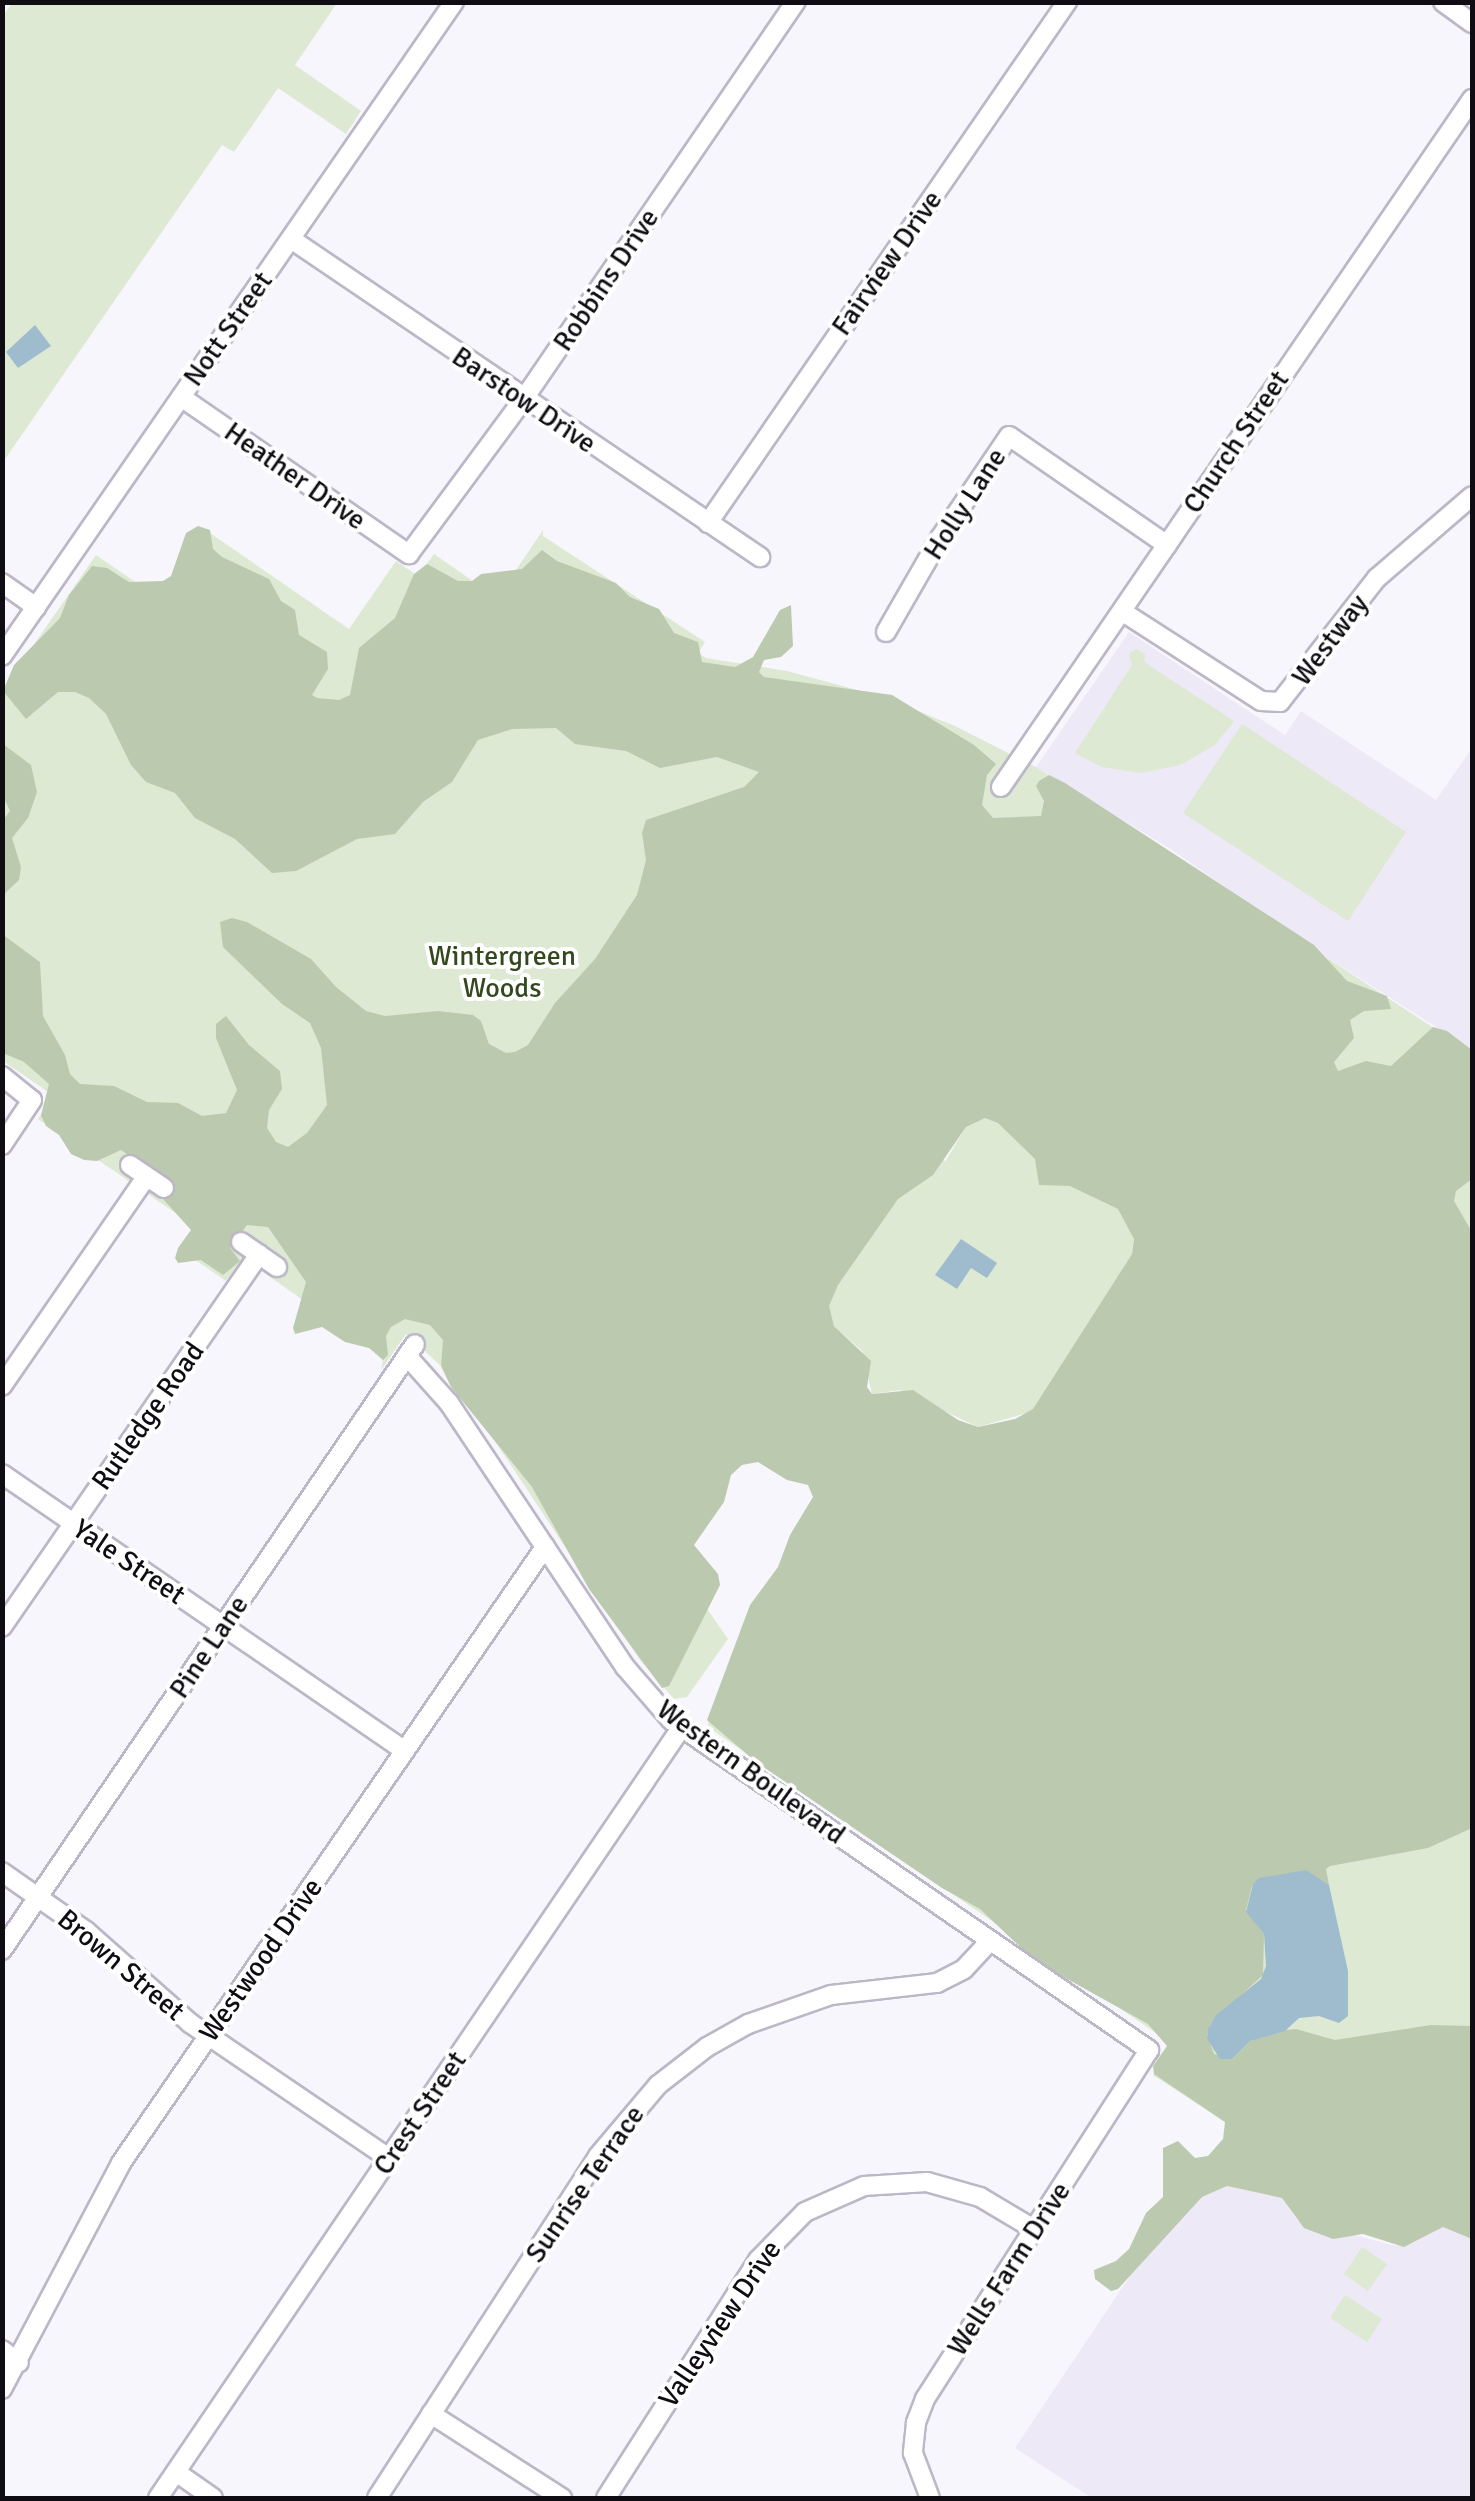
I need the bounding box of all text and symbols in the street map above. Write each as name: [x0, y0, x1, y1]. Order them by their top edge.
street label: Fairview Drive: [825, 184, 949, 342]
street label: Robbins Drive: [546, 202, 666, 358]
street label: Nott Street: [176, 265, 280, 393]
street label: Barstow Drive: [446, 340, 602, 460]
street label: Church Street: [1176, 364, 1296, 520]
street label: Heather Drive: [218, 415, 372, 537]
street label: Holly Lane: [917, 442, 1013, 566]
street label: Westway: [1285, 588, 1375, 692]
park label: Wintergreen Woods: [428, 939, 576, 1005]
street label: Rutledge Road: [85, 1336, 211, 1496]
street label: Yale Street: [67, 1512, 191, 1612]
street label: Pine Lane: [162, 1589, 256, 1705]
street label: Western Boulevard: [650, 1692, 852, 1852]
street label: Westwood Drive: [192, 1872, 330, 2048]
street label: Brown Street: [51, 1902, 191, 2028]
street label: Crest Street: [366, 2045, 474, 2181]
street label: Sunrise Terrace: [518, 2099, 652, 2269]
street label: Wells Farm Drive: [940, 2176, 1078, 2362]
street label: Valleyview Drive: [652, 2234, 788, 2414]

